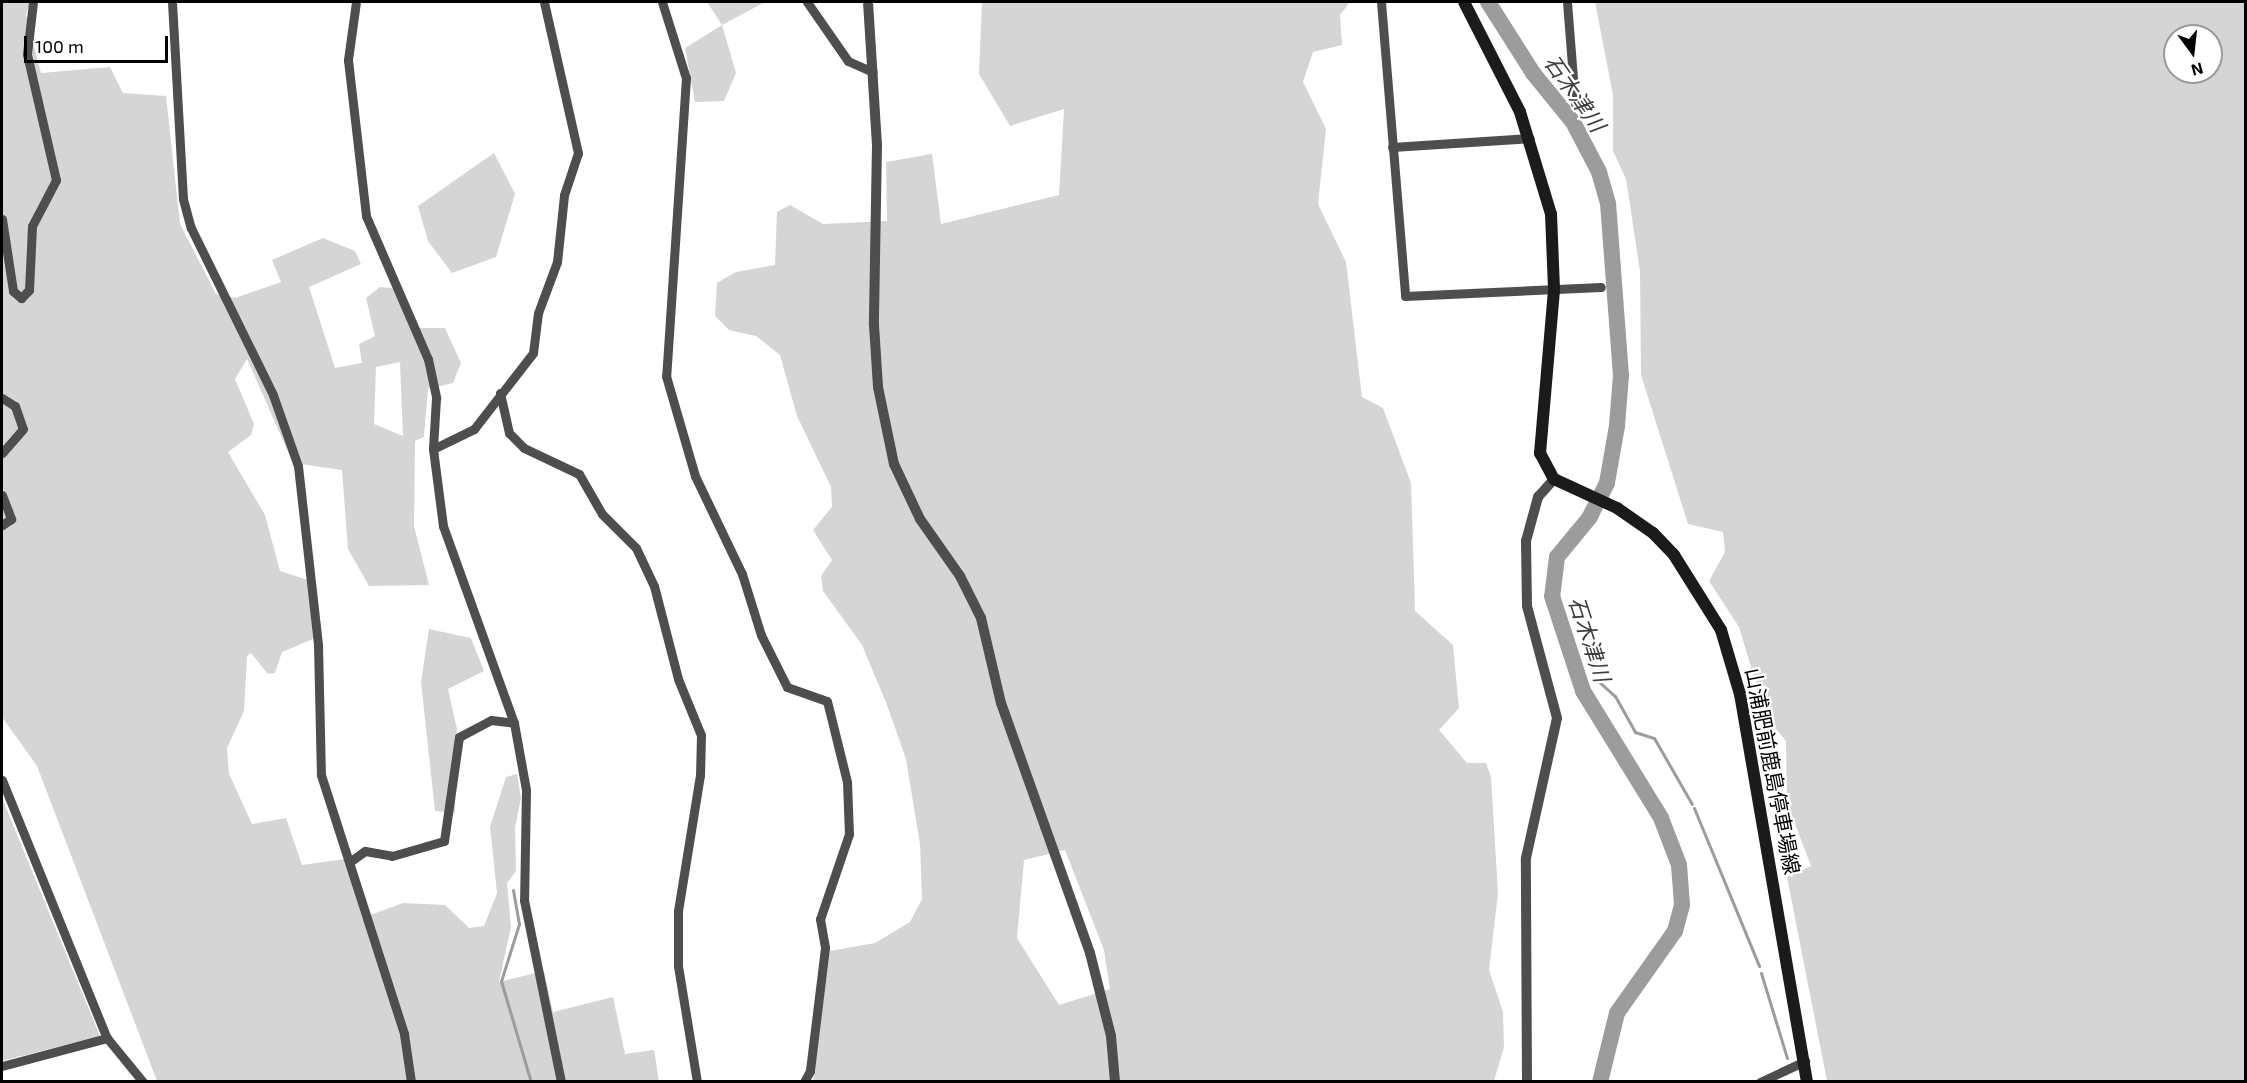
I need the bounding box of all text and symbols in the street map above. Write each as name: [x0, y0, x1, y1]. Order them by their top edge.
scale bar: [27, 24, 171, 62]
north arrow: [2163, 24, 2223, 84]
text: 100 m: [35, 35, 84, 57]
water label: 石木津川: [1539, 49, 1611, 137]
text: N: [2189, 59, 2205, 81]
water label: 石木津川: [1564, 593, 1616, 685]
street label: 山浦肥前鹿島停車場線: [1741, 666, 1805, 876]

